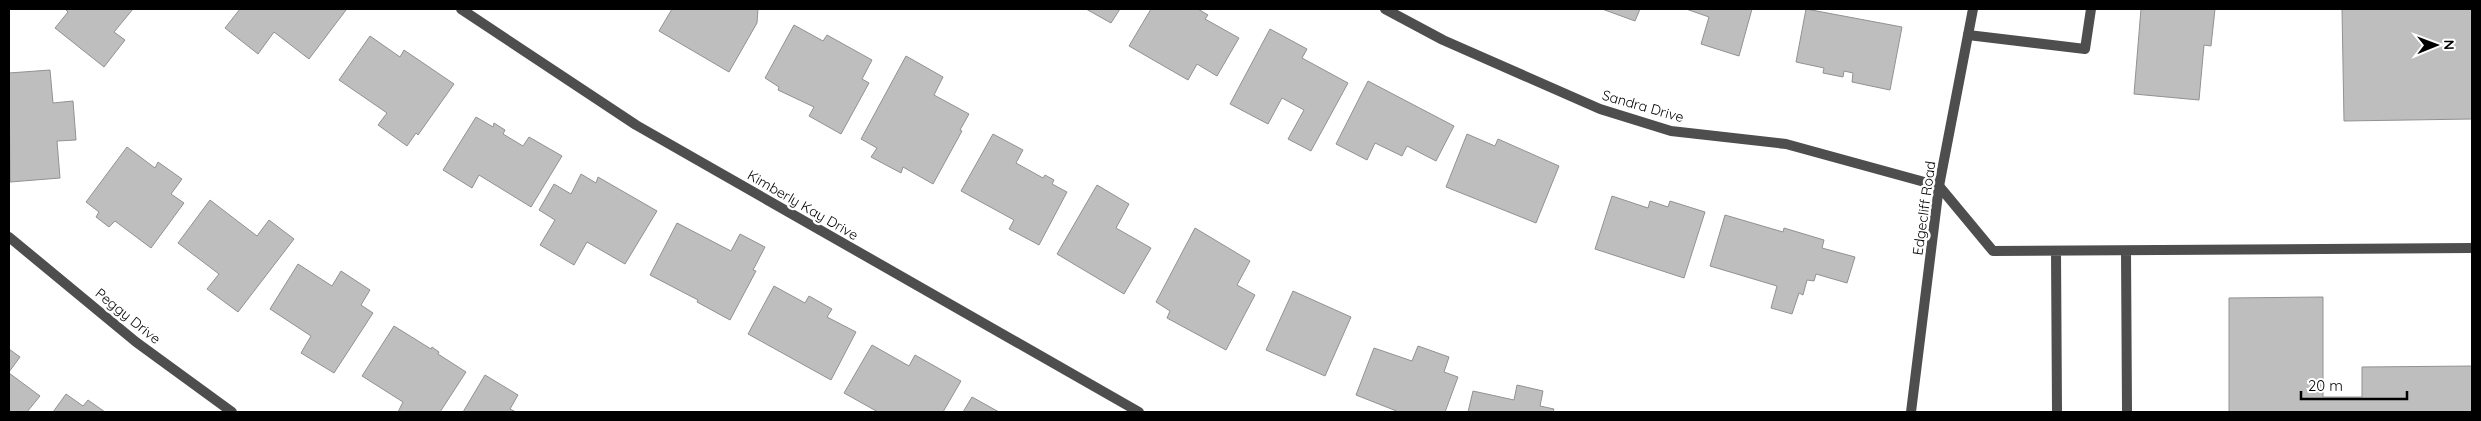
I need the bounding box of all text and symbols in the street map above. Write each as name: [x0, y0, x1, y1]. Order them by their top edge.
north arrow: [2411, 20, 2461, 70]
text: N: [2440, 39, 2458, 50]
street label: Sandra Drive: [1600, 86, 1686, 126]
street label: Edgecliff Road: [1908, 160, 1940, 256]
street label: Kimberly Kay Drive: [744, 166, 862, 244]
street label: Peggy Drive: [92, 284, 164, 348]
scale bar: [2301, 368, 2407, 400]
text: 20 m: [2308, 376, 2343, 395]

